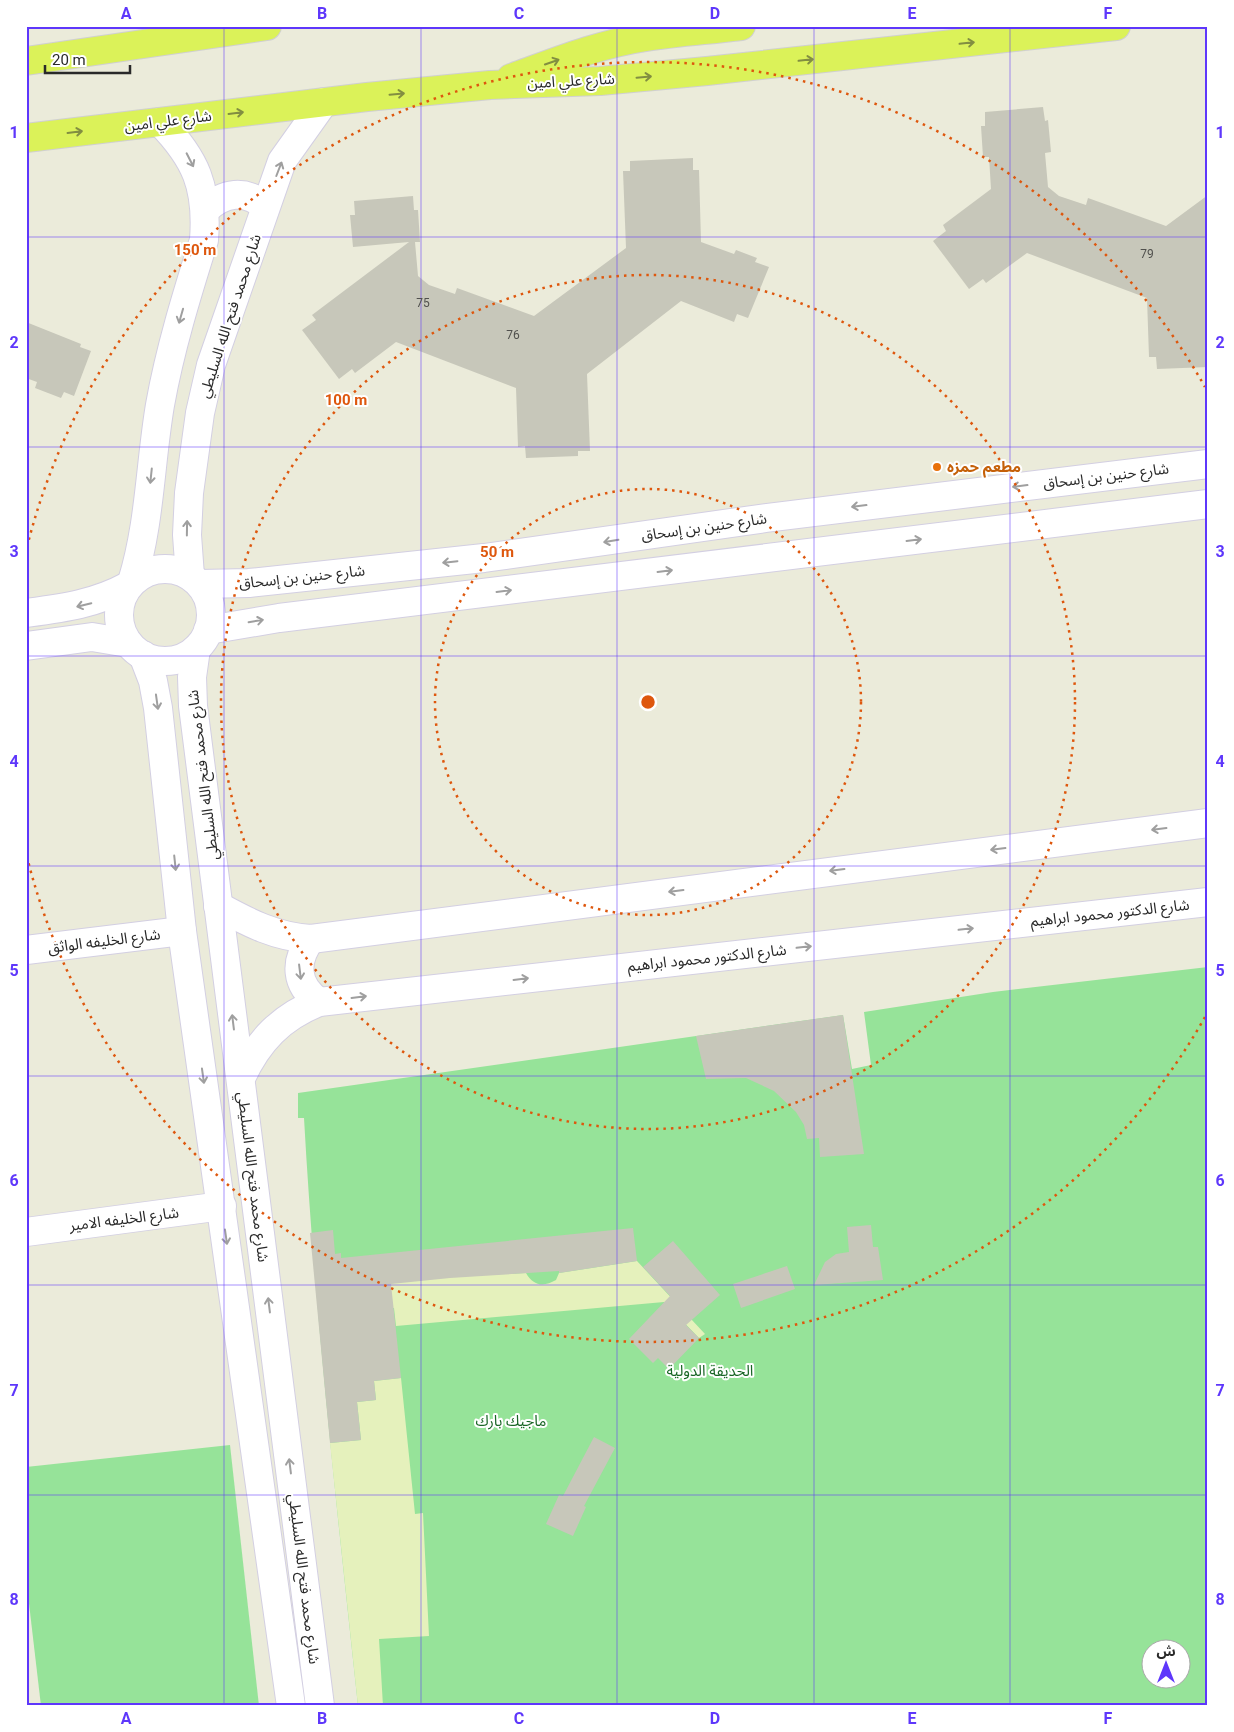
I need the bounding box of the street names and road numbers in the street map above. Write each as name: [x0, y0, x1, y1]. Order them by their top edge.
street label: شارع علي امين: [527, 70, 616, 95]
street label: شارع علي امين: [123, 107, 213, 138]
street label: شارع محمد فتح الله السليطي: [195, 231, 268, 401]
street label: شارع حنين بن إسحاق: [1042, 459, 1171, 496]
street label: شارع حنين بن إسحاق: [640, 509, 769, 548]
street label: شارع حنين بن إسحاق: [238, 561, 367, 596]
street label: شارع محمد فتح الله السليطي: [184, 688, 225, 861]
street label: شارع الدكتور محمود ابراهيم: [1030, 896, 1191, 933]
street label: شارع الخليفه الواثق: [47, 925, 162, 960]
street label: شارع الدكتور محمود ابراهيم: [627, 941, 788, 978]
street label: شارع محمد فتح الله السليطي: [231, 1091, 272, 1264]
street label: شارع الخليفه الامير: [67, 1203, 180, 1238]
street label: شارع محمد فتح الله السليطي: [282, 1493, 323, 1666]

